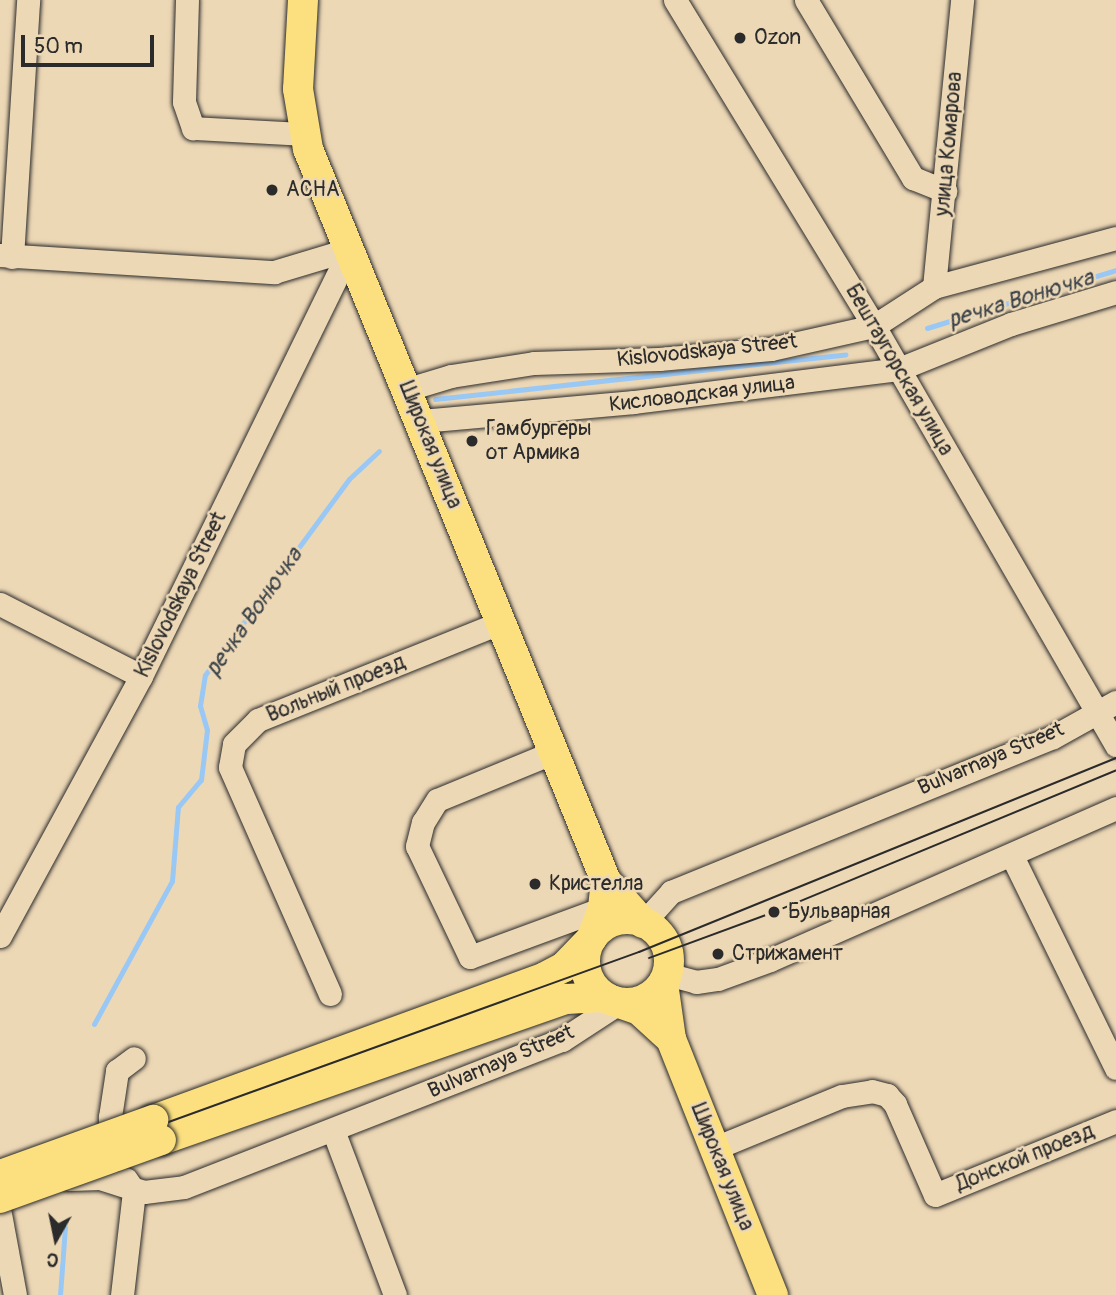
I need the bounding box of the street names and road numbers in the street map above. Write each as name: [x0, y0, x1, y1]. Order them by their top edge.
street label: улица Комарова: [930, 71, 968, 217]
street label: Бештаугорская улица: [840, 280, 958, 460]
street label: Kislovodskaya Street: [616, 329, 798, 373]
street label: Кисловодская улица: [608, 370, 796, 418]
street label: Широкая улица: [393, 378, 467, 512]
street label: Kislovodskaya Street: [130, 508, 232, 682]
street label: Вольный проезд: [263, 650, 409, 728]
street label: Bulvarnaya Street: [914, 717, 1068, 801]
street label: Bulvarnaya Street: [424, 1020, 578, 1104]
street label: Широкая улица: [685, 1100, 759, 1234]
street label: Донской проезд: [952, 1119, 1098, 1197]

